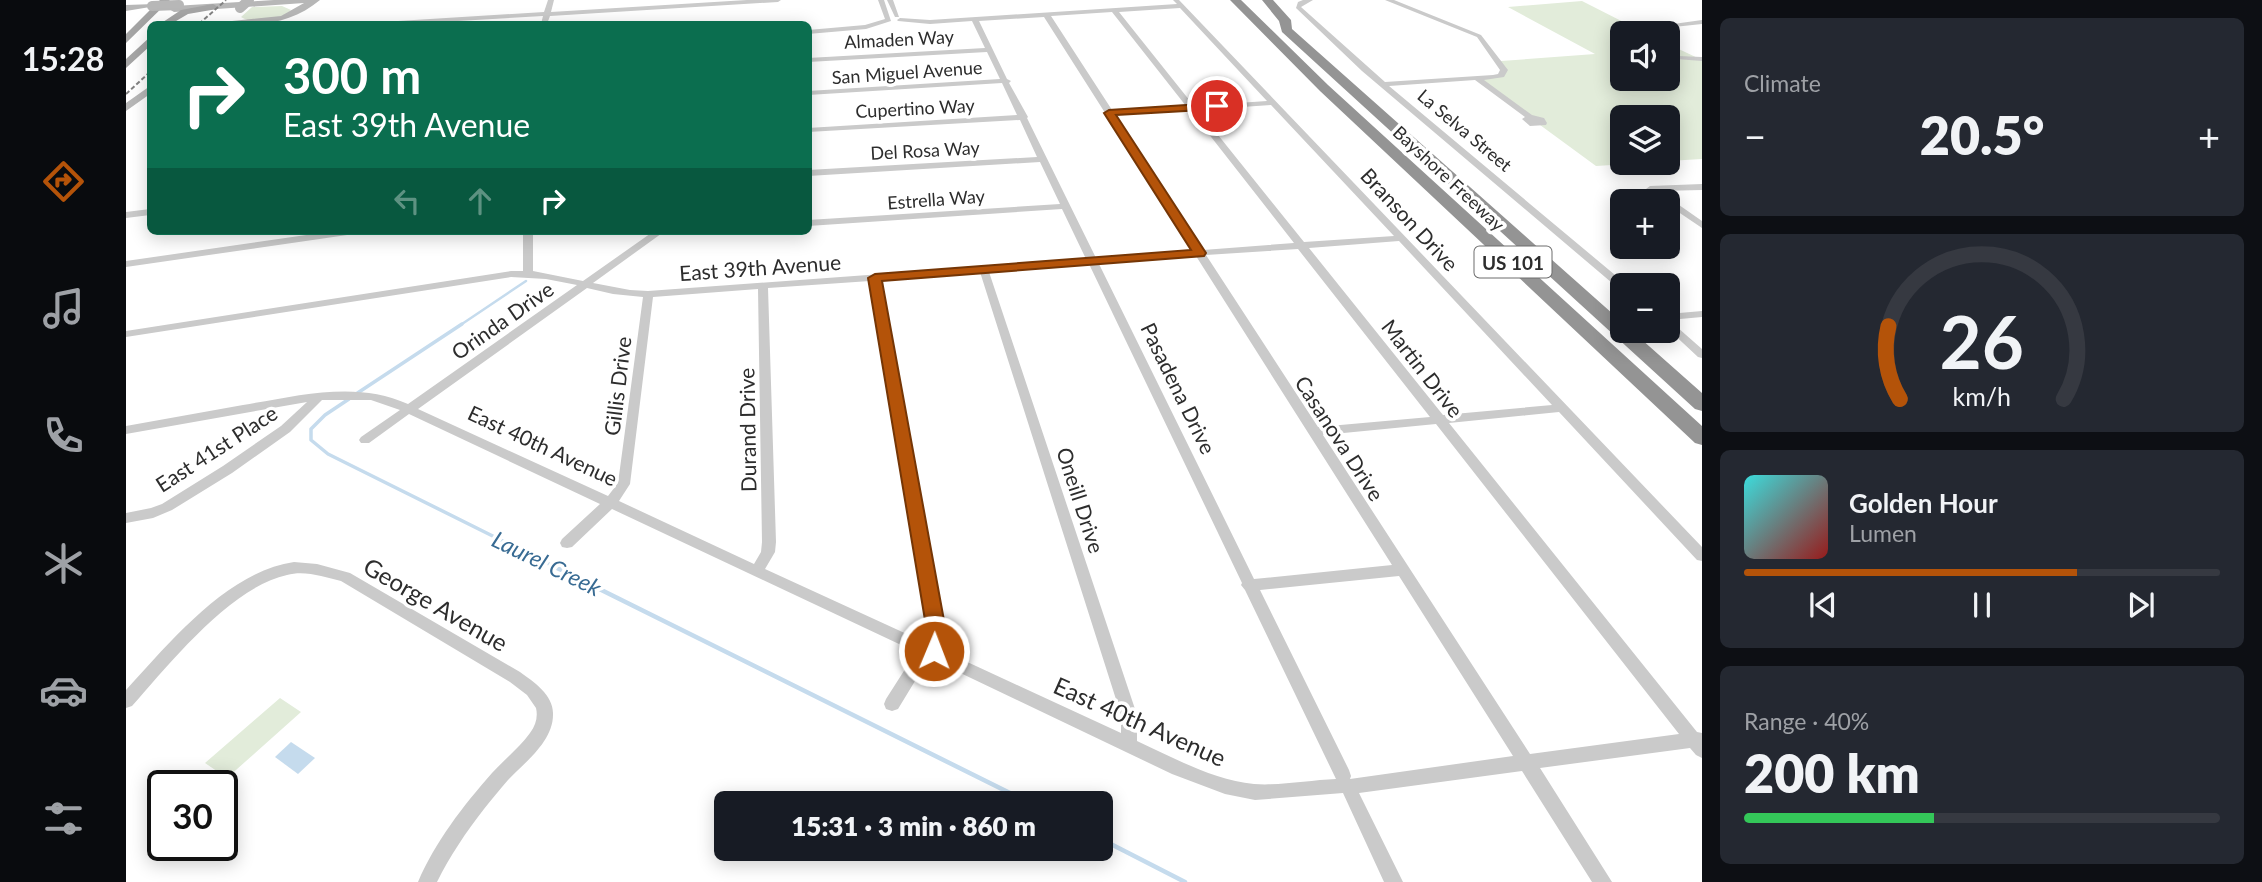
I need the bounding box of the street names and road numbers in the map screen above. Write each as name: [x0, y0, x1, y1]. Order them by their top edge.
street label: Almaden Way: [844, 25, 955, 53]
street label: San Miguel Avenue: [831, 56, 983, 88]
street label: La Selva Street: [1413, 84, 1517, 176]
street label: Cupertino Way: [855, 94, 976, 122]
street label: Bayshore Freeway: [1389, 121, 1510, 236]
street label: Del Rosa Way: [870, 136, 981, 164]
street label: Branson Drive: [1356, 163, 1464, 275]
street label: Estrella Way: [887, 185, 986, 213]
road number: US 101: [1474, 246, 1552, 278]
street label: East 39th Avenue: [678, 249, 842, 285]
street label: Orinda Drive: [446, 276, 558, 364]
street label: Martin Drive: [1377, 314, 1469, 422]
street label: Pasadena Drive: [1136, 318, 1222, 458]
street label: Gillis Drive: [599, 335, 635, 437]
street label: Durand Drive: [733, 368, 761, 492]
street label: Casanova Drive: [1290, 371, 1390, 505]
street label: East 41st Place: [151, 399, 281, 497]
street label: East 40th Avenue: [464, 399, 622, 491]
street label: Oneill Drive: [1052, 444, 1110, 556]
street label: George Avenue: [359, 551, 513, 657]
street label: East 40th Avenue: [1049, 670, 1231, 772]

